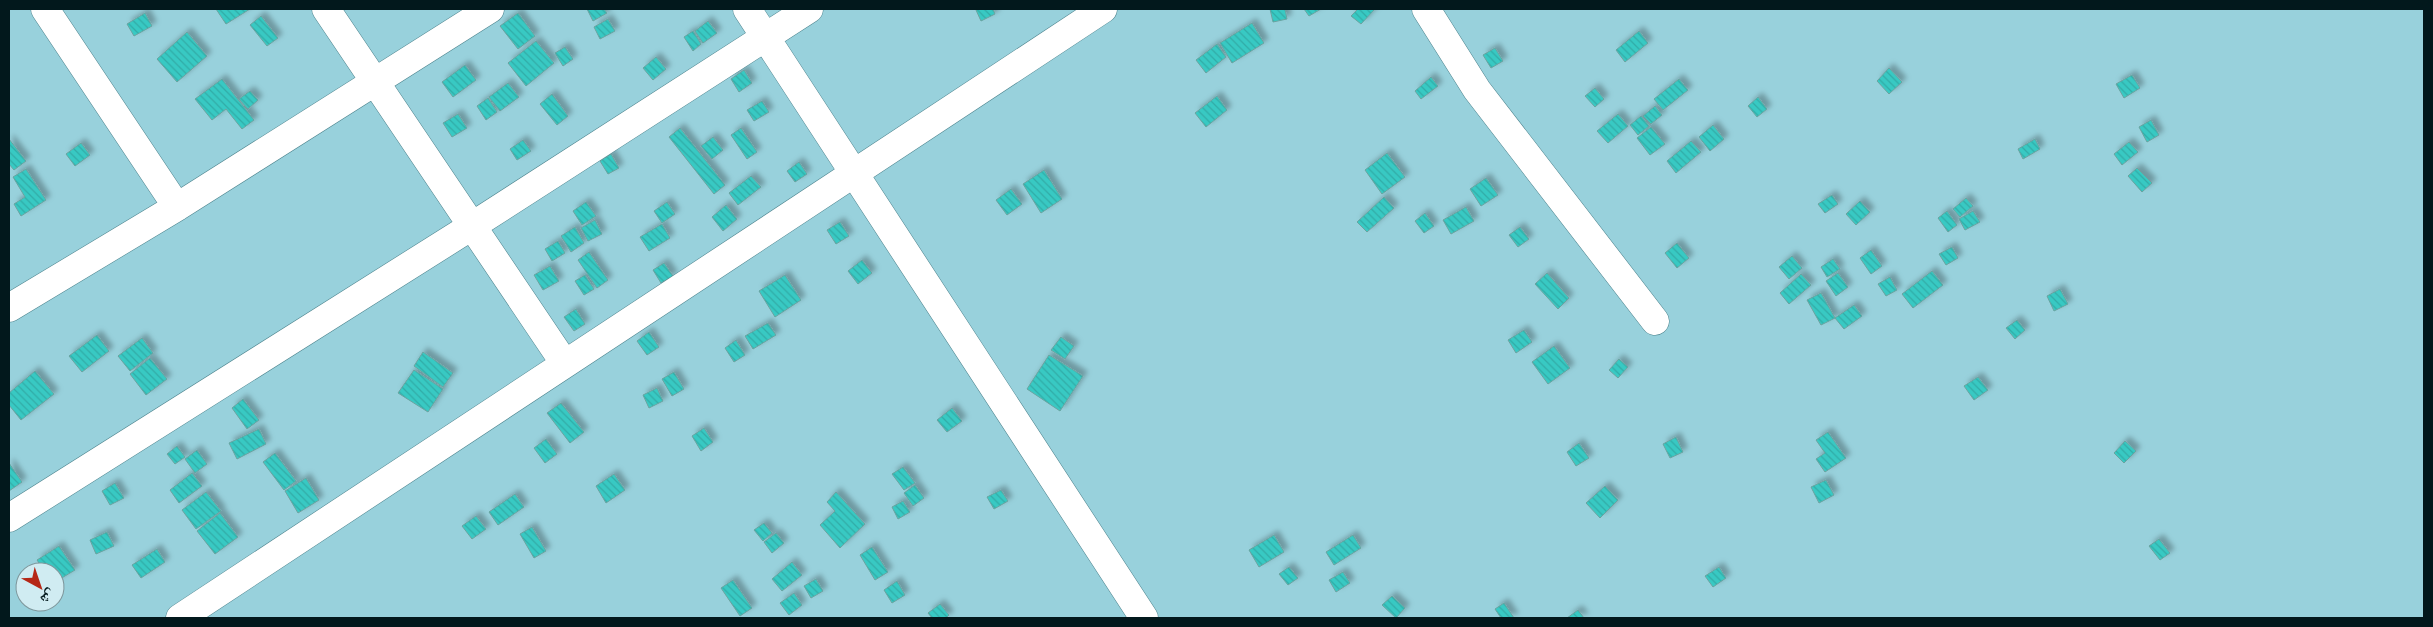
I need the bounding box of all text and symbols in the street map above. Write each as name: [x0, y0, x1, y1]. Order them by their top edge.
north arrow: [15, 562, 65, 612]
text: ش: [37, 585, 59, 608]

